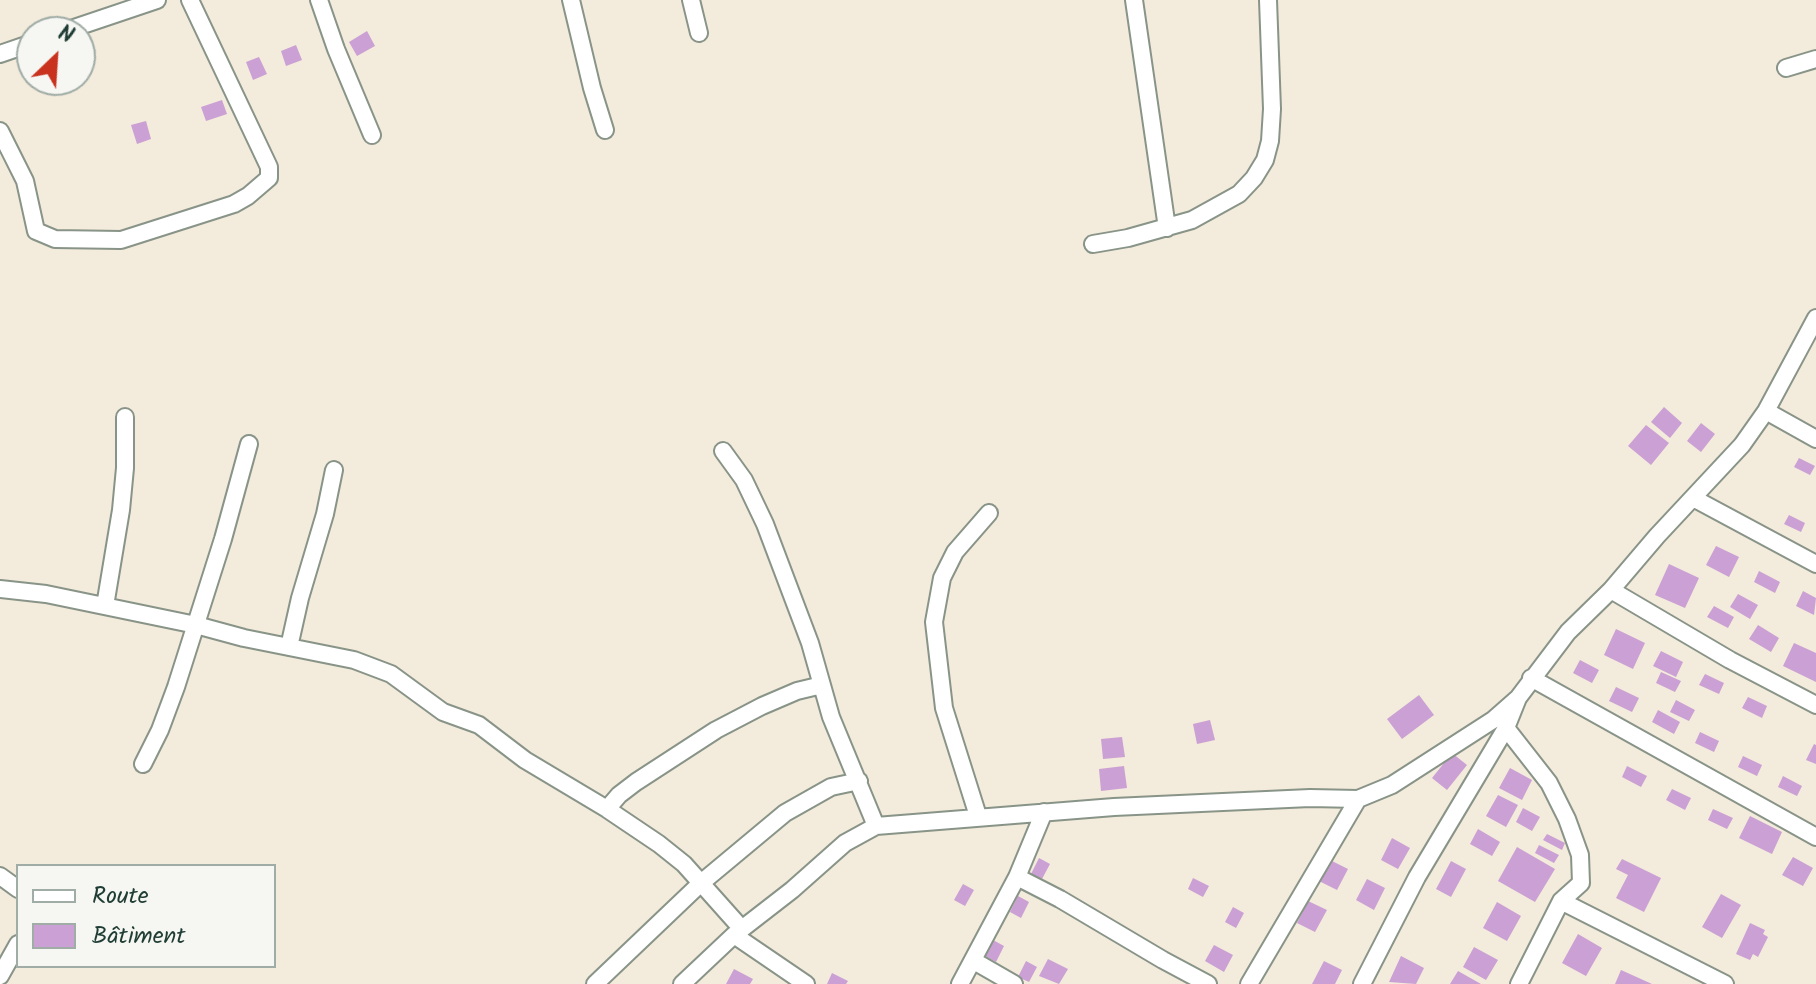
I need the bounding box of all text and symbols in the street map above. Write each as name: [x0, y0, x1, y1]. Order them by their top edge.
north arrow: [16, 16, 96, 96]
text: N: [52, 17, 79, 54]
legend: [16, 864, 276, 968]
text: Route: [92, 877, 149, 916]
text: Bâtiment: [92, 917, 186, 956]

